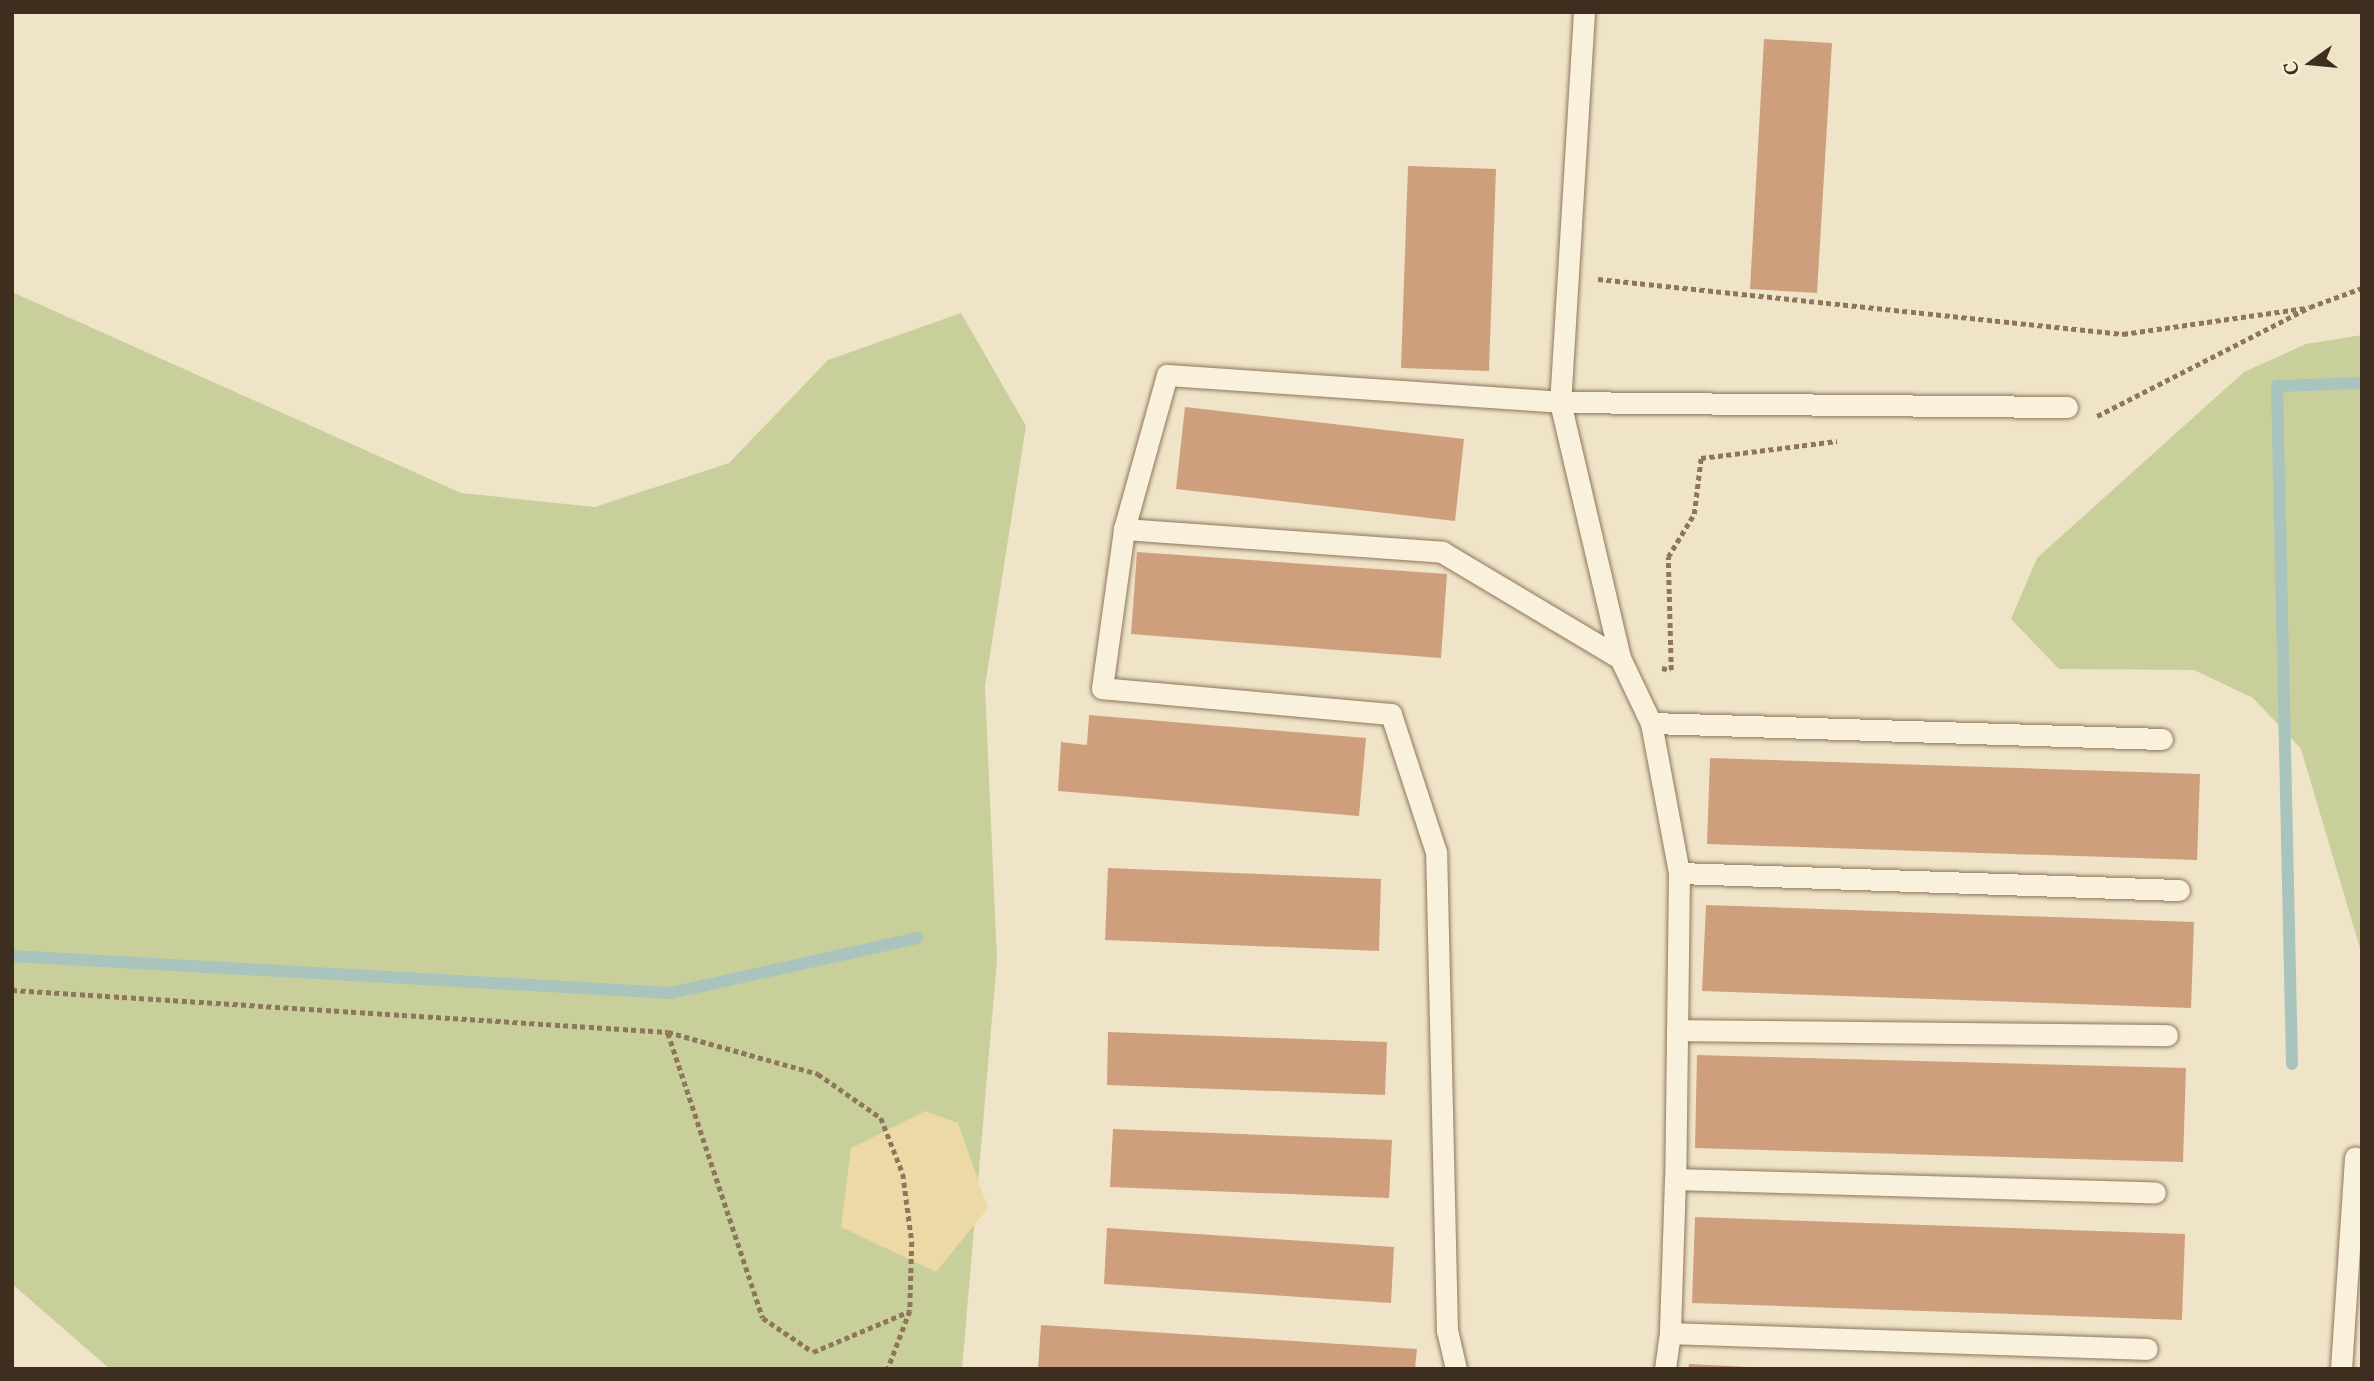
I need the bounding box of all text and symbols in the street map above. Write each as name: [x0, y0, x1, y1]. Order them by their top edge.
north arrow: [2276, 28, 2346, 98]
text: С: [2277, 59, 2304, 78]

